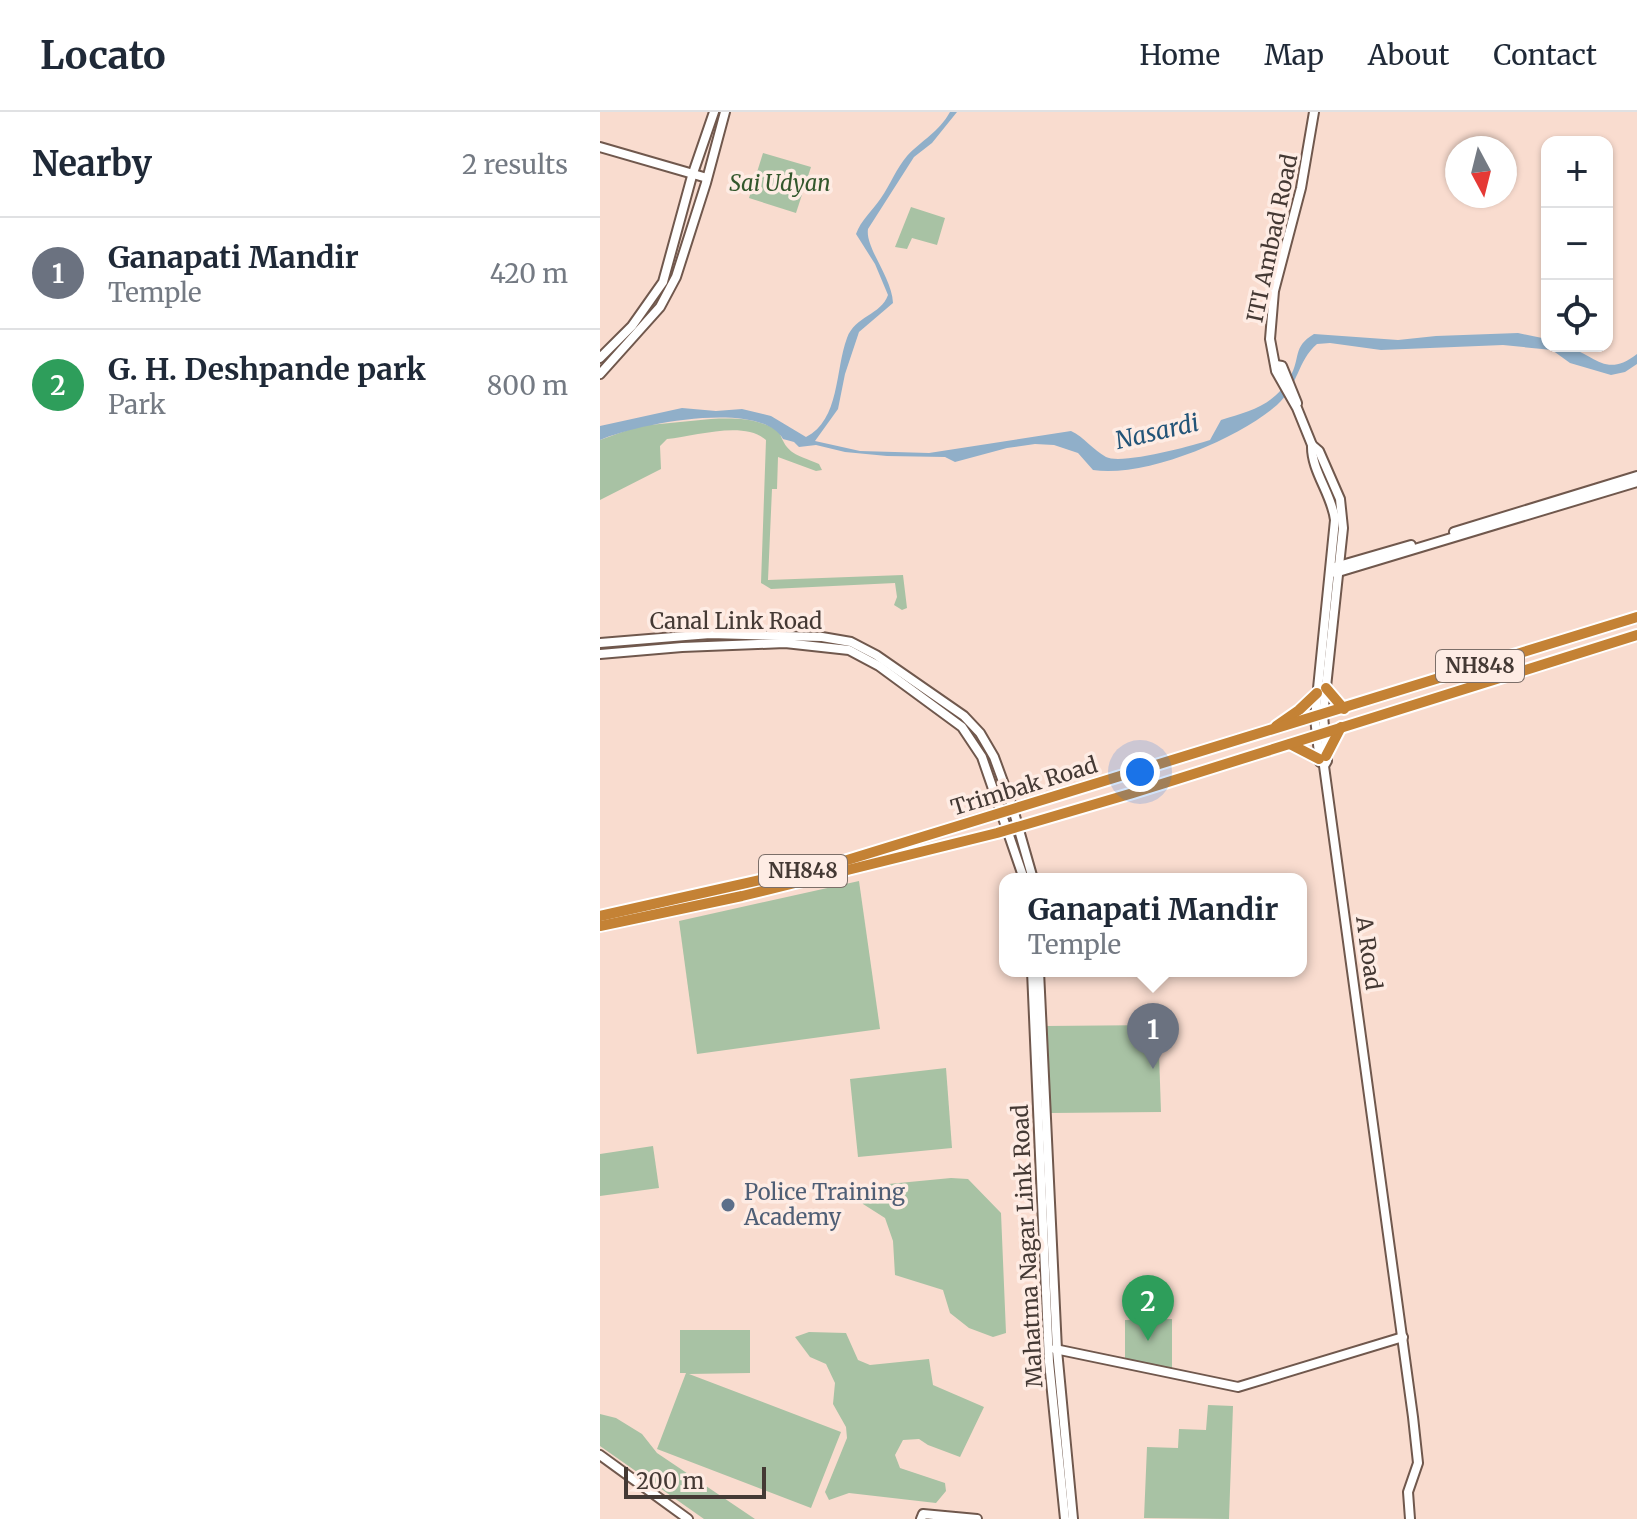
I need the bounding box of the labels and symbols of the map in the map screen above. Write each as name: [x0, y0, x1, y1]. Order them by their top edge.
north arrow: [1445, 136, 1517, 208]
street label: ITI Ambad Road: [1241, 151, 1303, 325]
park label: Sai Udyan: [729, 169, 831, 197]
water label: Nasardi: [1112, 407, 1202, 456]
street label: Canal Link Road: [650, 607, 822, 635]
road number: NH848: [1436, 650, 1524, 682]
street label: Trimbak Road: [947, 750, 1101, 822]
your location: [1120, 752, 1160, 792]
road number: NH848: [759, 855, 847, 887]
street label: A Road: [1350, 913, 1388, 992]
pin: 1: [1127, 1003, 1179, 1069]
street label: Mahatma Nagar Link Road: [1006, 1104, 1048, 1388]
place label: Police Training Academy: [743, 1178, 905, 1231]
marker: Police Training Academy: [719, 1196, 737, 1214]
pin: 2: [1122, 1275, 1174, 1341]
scale bar: [624, 1463, 766, 1499]

